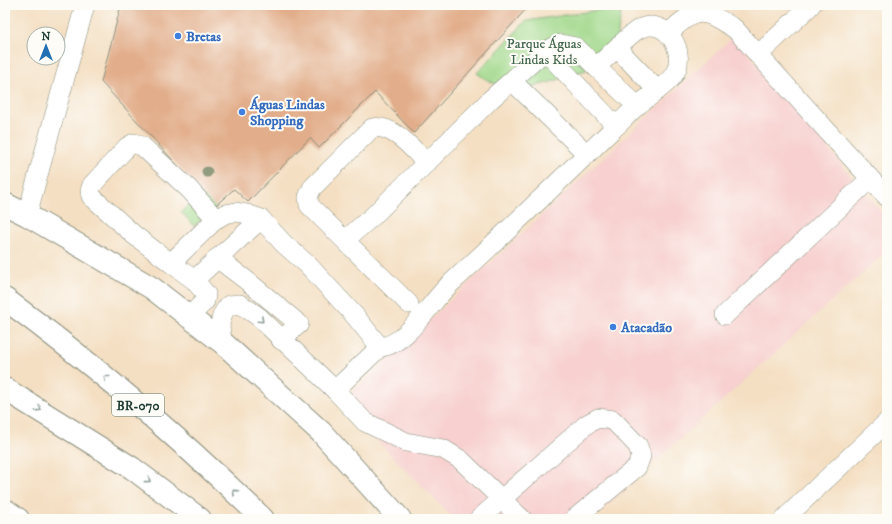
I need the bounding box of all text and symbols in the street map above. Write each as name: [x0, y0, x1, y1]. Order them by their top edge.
north arrow: [26, 26, 66, 66]
place label: Bretas: [186, 28, 221, 46]
text: N: [41, 30, 51, 44]
marker: Bretas: [173, 31, 183, 41]
park label: Parque Águas Lindas Kids: [507, 35, 582, 69]
place label: Águas Lindas Shopping: [249, 96, 325, 130]
marker: Águas Lindas Shopping: [237, 107, 247, 117]
one-way arrow: [256, 315, 264, 323]
place label: Atacadão: [620, 319, 672, 337]
marker: Atacadão: [608, 322, 618, 332]
one-way arrow: [103, 375, 111, 382]
road number: BR-070: [112, 394, 164, 416]
one-way arrow: [34, 404, 41, 411]
one-way arrow: [143, 475, 150, 482]
one-way arrow: [232, 489, 240, 497]

